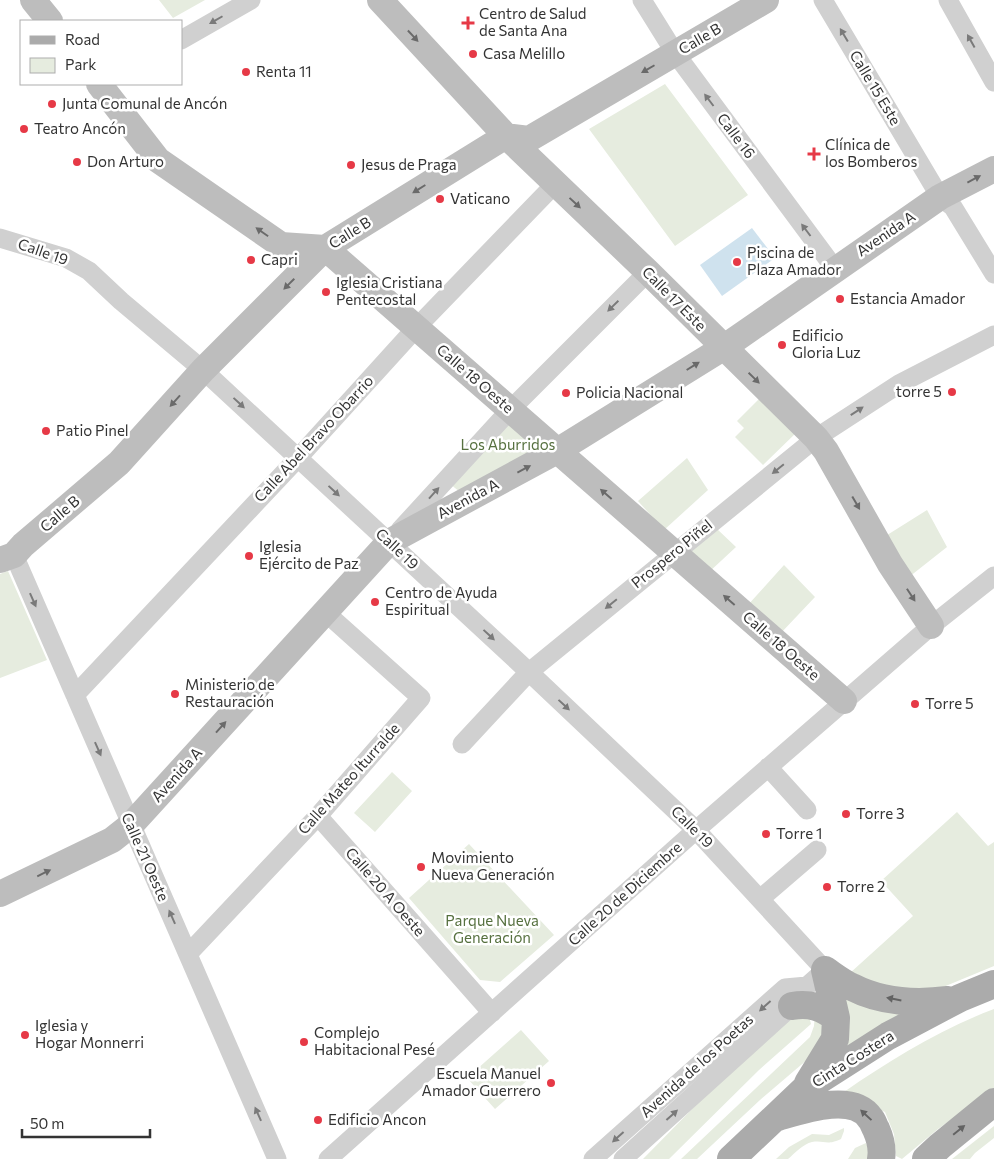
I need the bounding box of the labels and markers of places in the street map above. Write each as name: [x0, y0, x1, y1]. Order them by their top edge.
place label: Centro de Salud de Santa Ana: [479, 4, 586, 39]
marker: Centro de Salud de Santa Ana: [461, 16, 475, 30]
place label: Casa Melillo: [483, 44, 565, 62]
marker: Casa Melillo: [467, 48, 479, 60]
place label: Renta 11: [256, 62, 312, 80]
marker: Renta 11: [240, 66, 252, 78]
place label: Junta Comunal de Ancón: [62, 94, 227, 112]
marker: Junta Comunal de Ancón: [46, 98, 58, 110]
place label: Teatro Ancón: [34, 119, 126, 137]
marker: Teatro Ancón: [18, 123, 30, 135]
place label: Clínica de los Bomberos: [825, 135, 917, 170]
marker: Clínica de los Bomberos: [807, 147, 821, 161]
place label: Don Arturo: [87, 152, 164, 170]
place label: Jesus de Praga: [361, 155, 457, 173]
marker: Don Arturo: [71, 156, 83, 168]
marker: Jesus de Praga: [345, 159, 357, 171]
place label: Vaticano: [450, 189, 510, 207]
marker: Vaticano: [434, 193, 446, 205]
place label: Piscina de Plaza Amador: [747, 243, 841, 278]
place label: Capri: [261, 250, 298, 268]
marker: Capri: [245, 254, 257, 266]
marker: Piscina de Plaza Amador: [731, 256, 743, 268]
place label: Iglesia Cristiana Pentecostal: [336, 273, 443, 308]
marker: Iglesia Cristiana Pentecostal: [320, 286, 332, 298]
place label: Estancia Amador: [850, 289, 965, 307]
marker: Estancia Amador: [834, 293, 846, 305]
place label: Edificio Gloria Luz: [792, 326, 861, 361]
marker: Edificio Gloria Luz: [776, 339, 788, 351]
place label: torre 5: [896, 382, 942, 400]
place label: Policia Nacional: [576, 383, 683, 401]
marker: torre 5: [946, 386, 958, 398]
marker: Policia Nacional: [560, 387, 572, 399]
place label: Patio Pinel: [56, 421, 129, 439]
marker: Patio Pinel: [40, 425, 52, 437]
place label: Iglesia Ejército de Paz: [259, 537, 359, 572]
marker: Iglesia Ejército de Paz: [243, 550, 255, 562]
place label: Centro de Ayuda Espiritual: [385, 583, 497, 618]
marker: Centro de Ayuda Espiritual: [369, 596, 381, 608]
place label: Ministerio de Restauración: [185, 675, 275, 710]
marker: Ministerio de Restauración: [169, 688, 181, 700]
place label: Torre 5: [925, 694, 974, 712]
marker: Torre 5: [909, 698, 921, 710]
place label: Torre 3: [856, 804, 905, 822]
marker: Torre 3: [840, 808, 852, 820]
place label: Torre 1: [776, 824, 822, 842]
marker: Torre 1: [760, 828, 772, 840]
place label: Movimiento Nueva Generación: [431, 848, 555, 883]
marker: Movimiento Nueva Generación: [415, 861, 427, 873]
place label: Torre 2: [837, 877, 885, 895]
marker: Torre 2: [821, 881, 833, 893]
place label: Iglesia y Hogar Monnerri: [35, 1016, 144, 1051]
place label: Complejo Habitacional Pesé: [314, 1023, 435, 1058]
marker: Iglesia y Hogar Monnerri: [19, 1029, 31, 1041]
marker: Complejo Habitacional Pesé: [298, 1036, 310, 1048]
place label: Escuela Manuel Amador Guerrero: [422, 1064, 541, 1099]
marker: Escuela Manuel Amador Guerrero: [545, 1077, 557, 1089]
place label: Edificio Ancon: [328, 1110, 426, 1128]
marker: Edificio Ancon: [312, 1114, 324, 1126]

